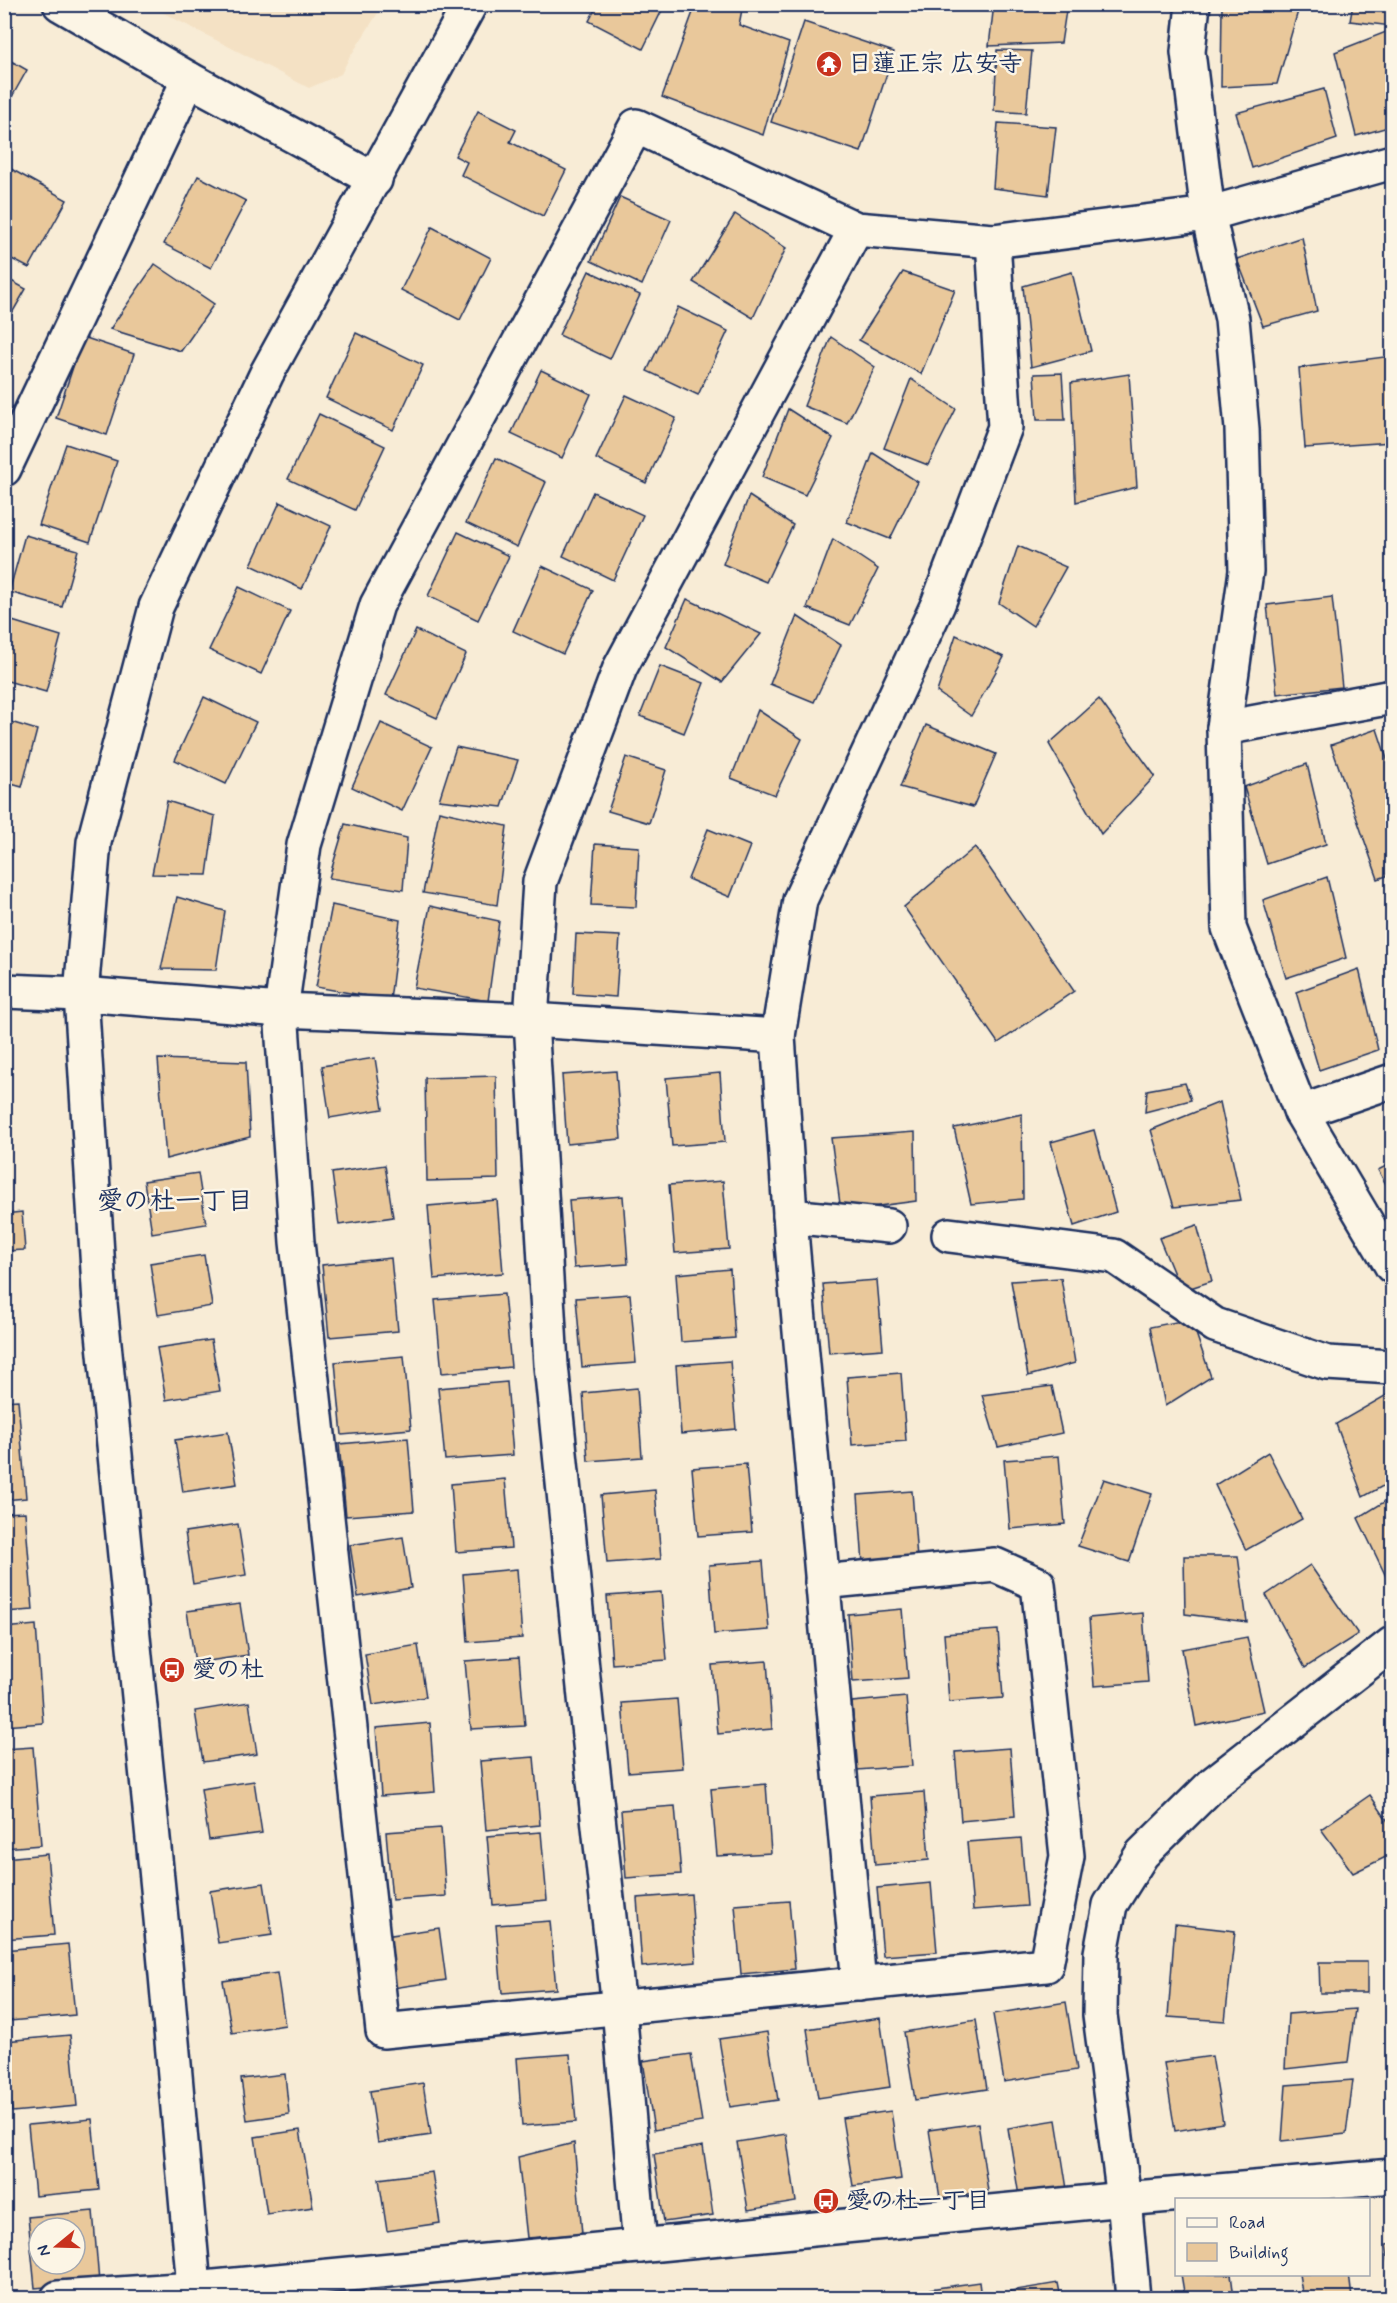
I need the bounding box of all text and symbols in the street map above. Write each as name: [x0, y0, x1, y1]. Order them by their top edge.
temple icon: 日蓮正宗 広安寺: [814, 49, 844, 79]
place label: 日蓮正宗 広安寺: [848, 49, 1022, 80]
district label: 愛の杜一丁目: [97, 1185, 253, 1219]
bus stop icon: 愛の杜: [157, 1655, 187, 1685]
place label: 愛の杜: [192, 1655, 264, 1686]
bus stop icon: 愛の杜一丁目: [811, 2186, 841, 2216]
place label: 愛の杜一丁目: [846, 2186, 990, 2217]
legend: [1175, 2198, 1370, 2276]
text: Road: [1229, 2211, 1265, 2235]
north arrow: [27, 2216, 87, 2276]
text: Building: [1229, 2241, 1289, 2267]
text: N: [33, 2242, 56, 2259]

